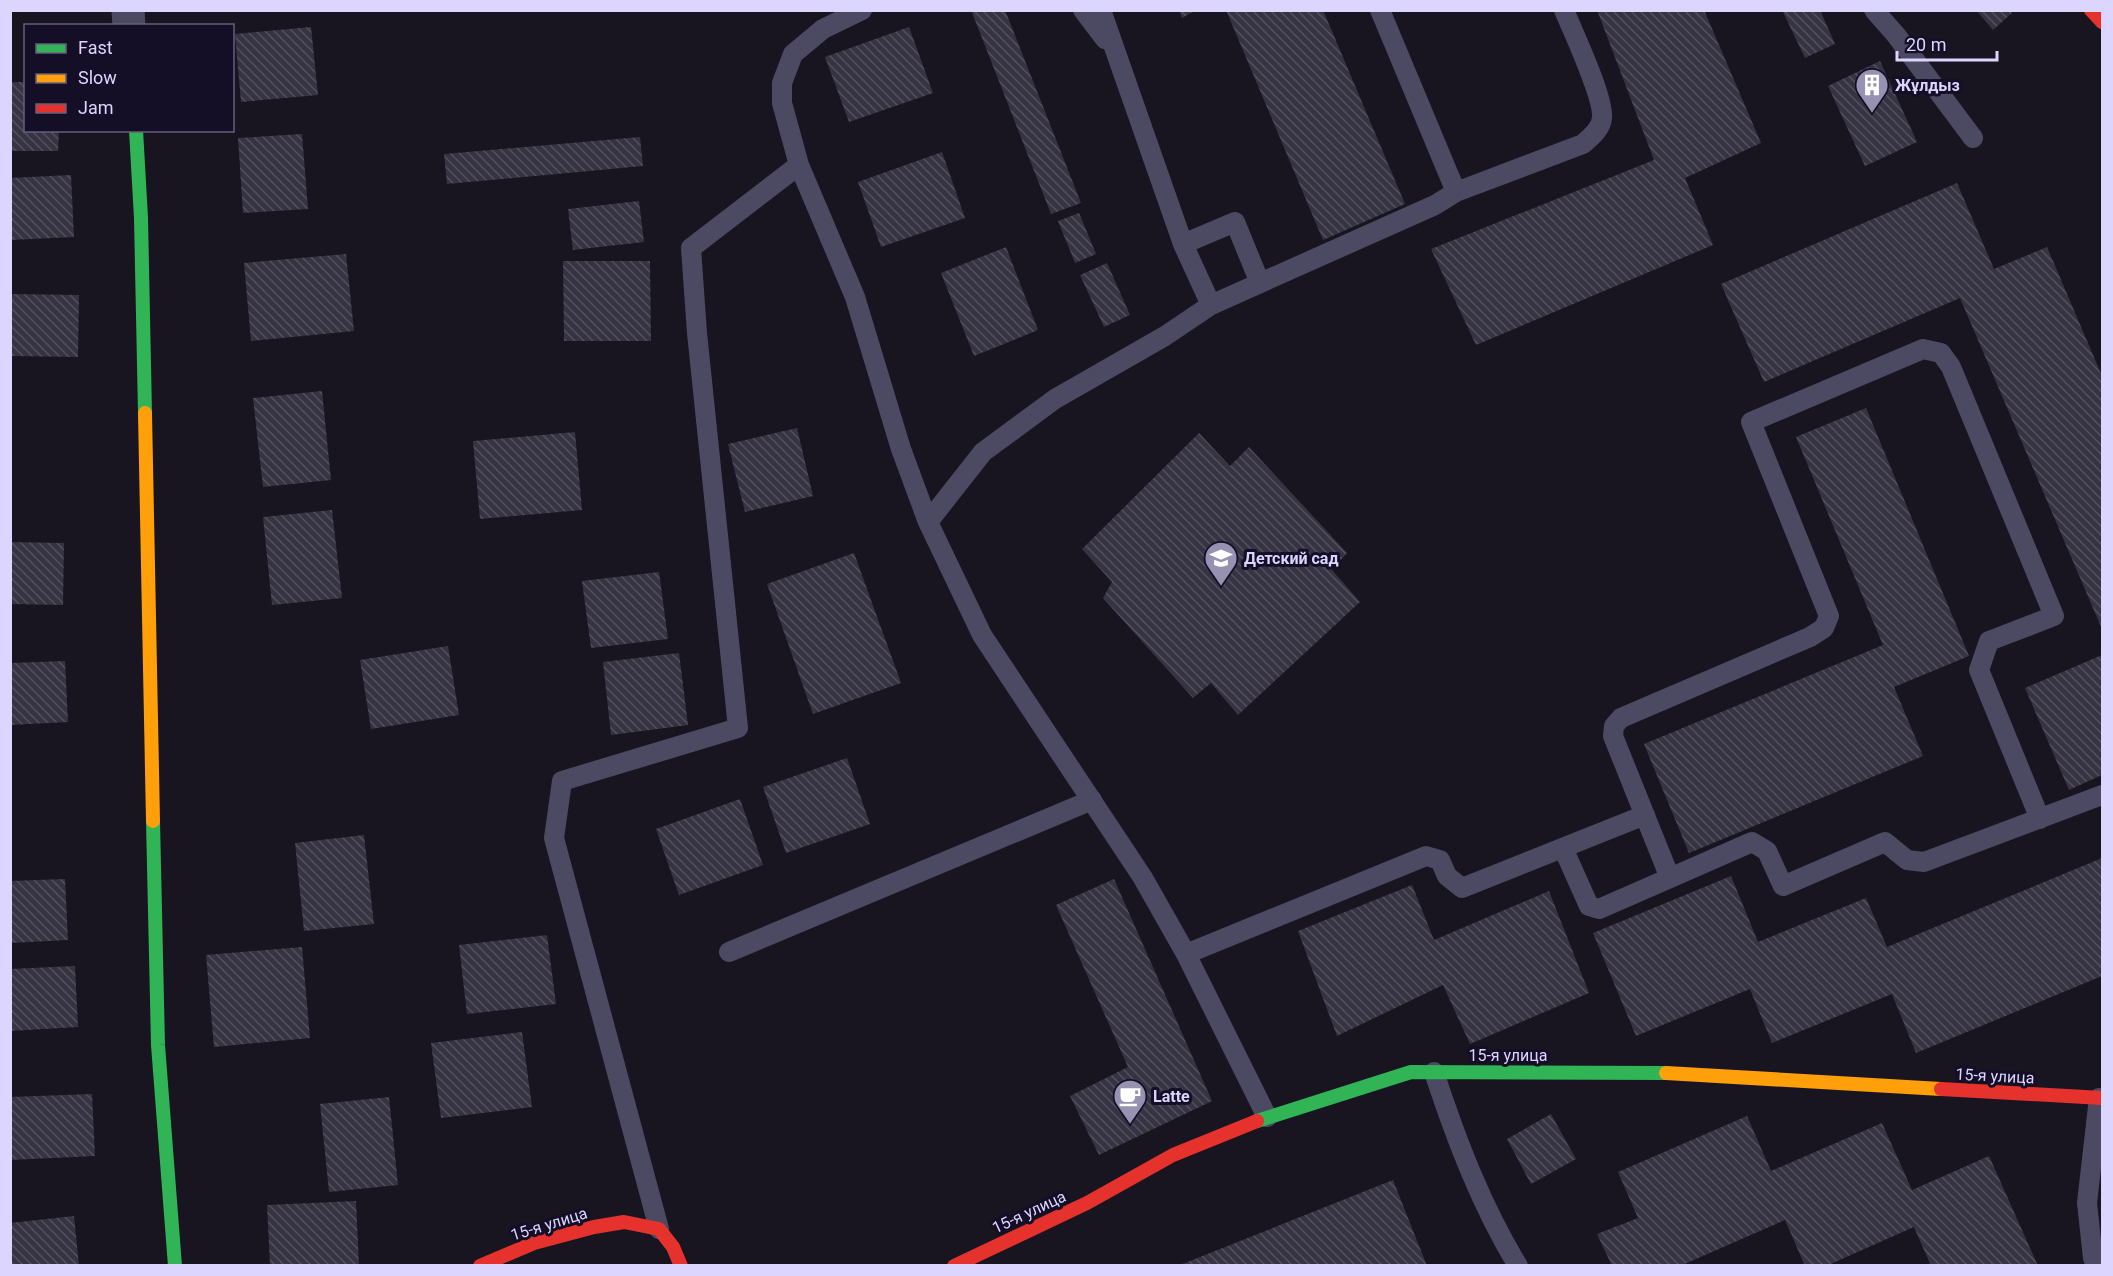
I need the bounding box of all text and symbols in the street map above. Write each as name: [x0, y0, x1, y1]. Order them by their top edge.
legend: [24, 24, 234, 132]
scale bar: [1897, 24, 1998, 62]
text: 20 m: [1906, 34, 1946, 55]
text: Fast: [78, 37, 113, 58]
text: Slow: [78, 67, 117, 88]
building icon: Жұлдыз: [1854, 67, 1890, 114]
place label: Жұлдыз: [1895, 76, 1960, 95]
text: Jam: [78, 97, 114, 118]
school or university icon: Детский сад: [1203, 540, 1239, 587]
place label: Детский сад: [1244, 549, 1339, 568]
street label: 15-я улица: [1468, 1046, 1548, 1065]
street label: 15-я улица: [1955, 1064, 2035, 1088]
cafe icon: Latte: [1112, 1078, 1148, 1125]
place label: Latte: [1153, 1087, 1190, 1106]
street label: 15-я улица: [989, 1187, 1069, 1237]
street label: 15-я улица: [508, 1203, 590, 1245]

